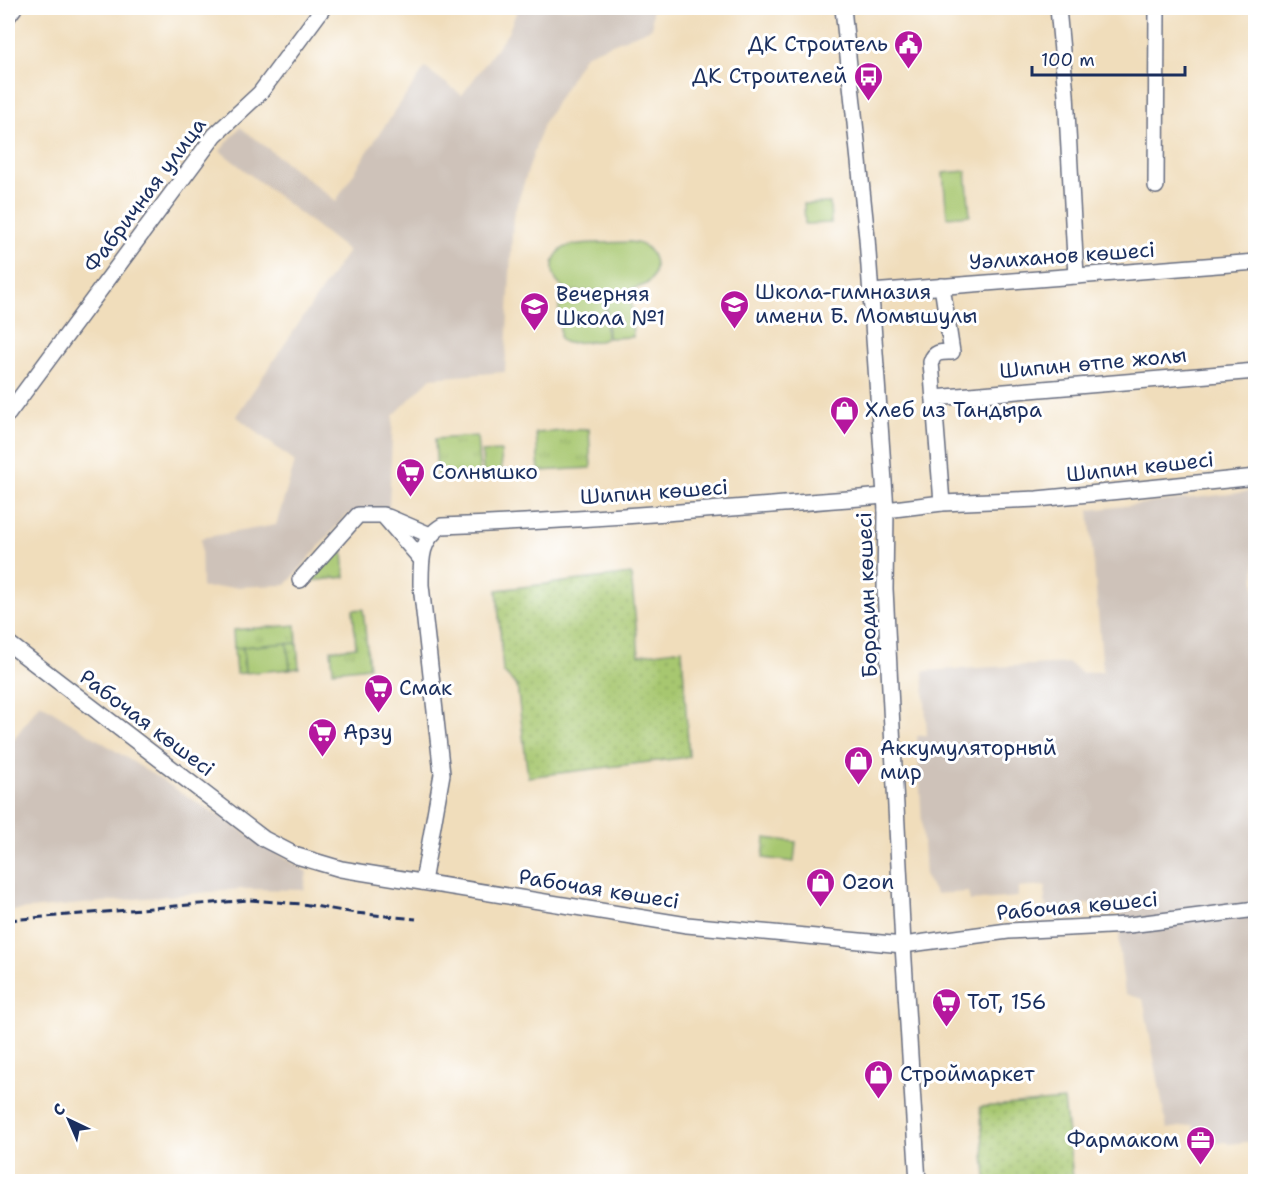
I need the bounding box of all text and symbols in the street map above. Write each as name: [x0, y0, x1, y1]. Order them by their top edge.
public building icon: ДК Строитель: [893, 28, 925, 70]
place label: ДК Строитель: [748, 30, 888, 58]
scale bar: [1032, 39, 1185, 77]
text: 100 m: [1041, 48, 1095, 72]
bus stop icon: ДК Строителей: [852, 60, 884, 102]
place label: ДК Строителей: [692, 62, 847, 90]
street label: Фабричная улица: [77, 112, 213, 278]
street label: Уәлиханов көшесі: [968, 236, 1156, 276]
place label: Школа-гимназия имени Б. Момышулы: [755, 278, 977, 330]
place label: Вечерняя Школа №1: [556, 280, 665, 332]
school or university icon: Школа-гимназия имени Б. Момышулы: [718, 288, 750, 330]
school or university icon: Вечерняя Школа №1: [519, 290, 551, 332]
street label: Шипин өтпе жолы: [998, 341, 1188, 385]
shop icon: Хлеб из Тандыра: [828, 394, 860, 436]
place label: Хлеб из Тандыра: [865, 396, 1042, 424]
street label: Шипин көшесі: [1065, 445, 1215, 489]
supermarket icon: Солнышко: [395, 456, 427, 498]
place label: Солнышко: [432, 458, 538, 486]
street label: Шипин көшесі: [579, 473, 729, 511]
street label: Бородин көшесі: [850, 511, 884, 679]
street label: Рабочая көшесі: [74, 663, 220, 783]
supermarket icon: Смак: [362, 672, 394, 714]
place label: Смак: [399, 674, 452, 702]
supermarket icon: Арзу: [306, 716, 338, 758]
place label: Арзу: [343, 718, 392, 746]
place label: Аккумуляторный мир: [880, 734, 1057, 786]
shop icon: Аккумуляторный мир: [843, 744, 875, 786]
street label: Рабочая көшесі: [517, 862, 681, 916]
shop icon: Ozon: [805, 866, 837, 908]
place label: Ozon: [842, 868, 894, 896]
street label: Рабочая көшесі: [995, 885, 1159, 927]
supermarket icon: ТоТ, 156: [930, 986, 962, 1028]
place label: ТоТ, 156: [967, 988, 1046, 1016]
shop icon: Строймаркет: [863, 1058, 895, 1100]
place label: Строймаркет: [900, 1060, 1035, 1088]
north arrow: [39, 1090, 99, 1150]
text: С: [48, 1098, 70, 1121]
office icon: Фармаком: [1184, 1124, 1216, 1166]
place label: Фармаком: [1067, 1126, 1179, 1154]

